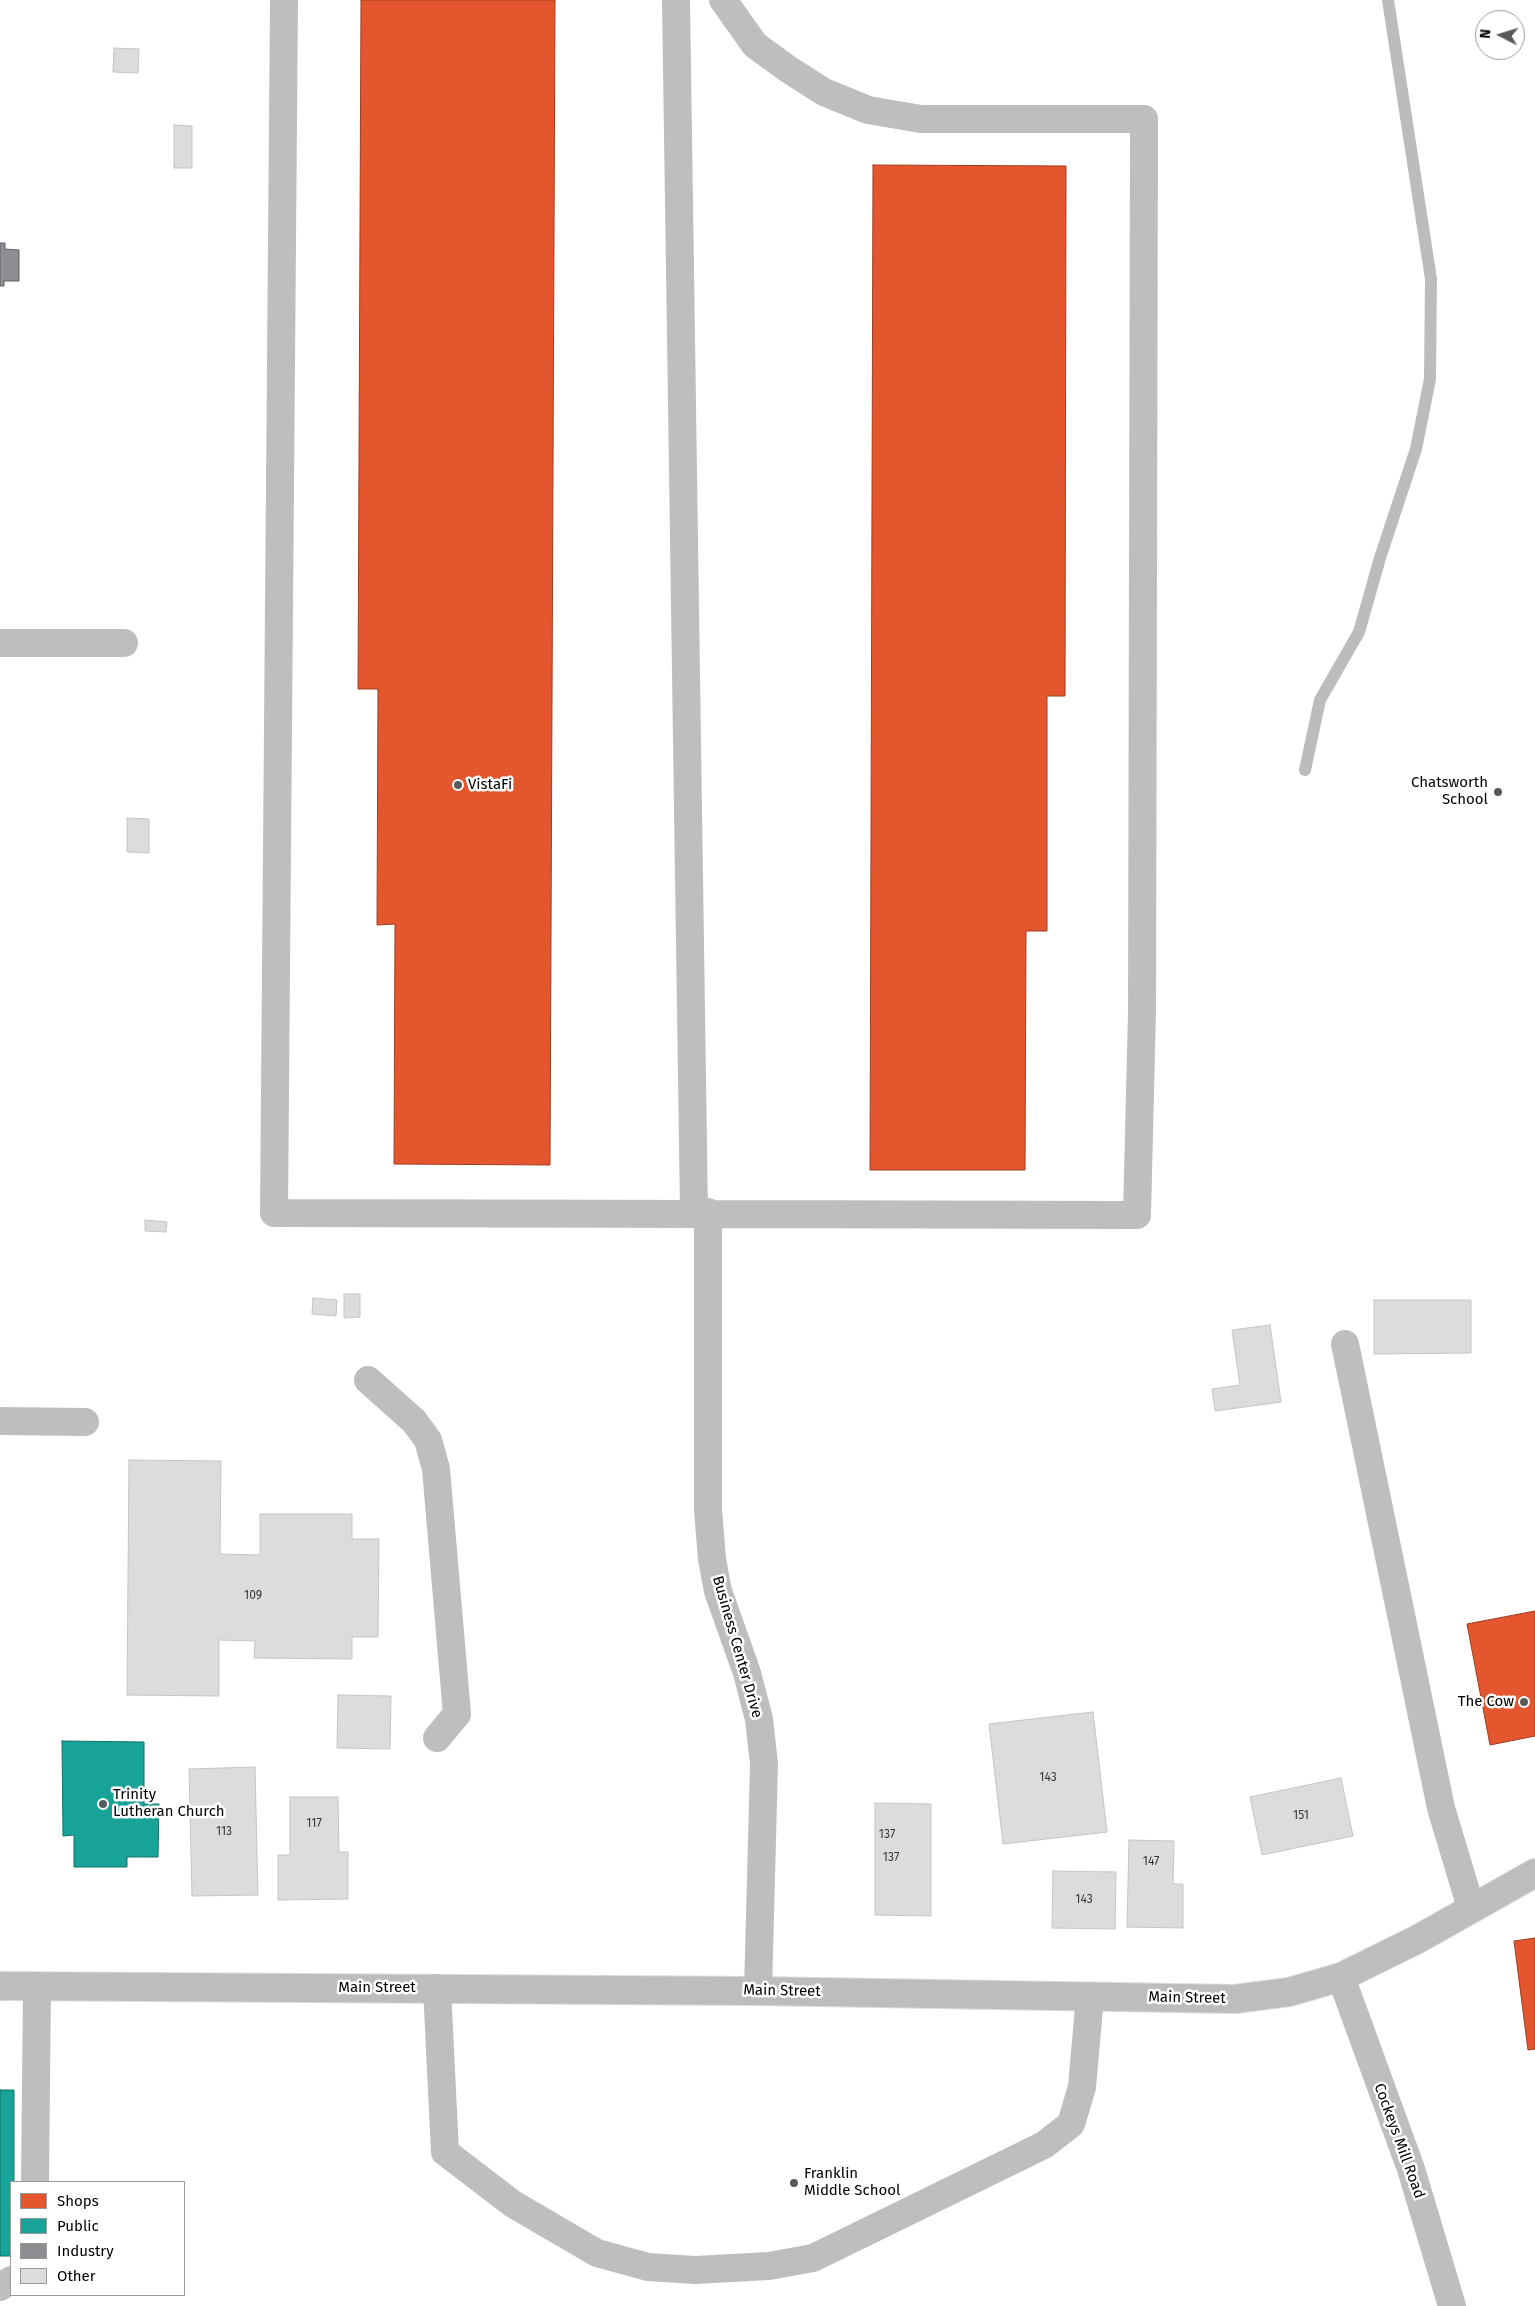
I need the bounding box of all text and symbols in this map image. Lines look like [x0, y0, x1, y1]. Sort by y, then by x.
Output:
north arrow [1475, 10, 1525, 60]
text: N [1477, 28, 1494, 39]
place label: Chatsworth School [1411, 774, 1488, 809]
place label: VistaFi [468, 776, 512, 794]
marker: VistaFi [452, 779, 464, 791]
marker: Chatsworth School [1492, 786, 1504, 798]
street label: Business Center Drive [708, 1574, 766, 1720]
house number: 109 [244, 1589, 262, 1603]
place label: The Cow [1458, 1693, 1514, 1711]
marker: The Cow [1518, 1696, 1530, 1708]
house number: 143 [1039, 1771, 1057, 1785]
place label: Trinity Lutheran Church [113, 1786, 225, 1821]
marker: Trinity Lutheran Church [97, 1798, 109, 1810]
house number: 151 [1293, 1809, 1309, 1823]
house number: 117 [306, 1817, 322, 1831]
house number: 113 [216, 1825, 232, 1839]
house number: 137 [879, 1828, 895, 1842]
house number: 137 [883, 1851, 899, 1865]
house number: 147 [1143, 1855, 1159, 1869]
house number: 143 [1075, 1893, 1093, 1907]
street label: Main Street [338, 1979, 416, 1997]
street label: Main Street [743, 1981, 821, 2001]
street label: Main Street [1148, 1988, 1226, 2008]
street label: Cockeys Mill Road [1370, 2081, 1428, 2201]
place label: Franklin Middle School [804, 2165, 900, 2200]
marker: Franklin Middle School [788, 2177, 800, 2189]
legend [10, 2181, 185, 2296]
text: Shops [57, 2192, 99, 2210]
text: Public [57, 2217, 99, 2235]
text: Industry [57, 2242, 114, 2260]
text: Other [57, 2267, 96, 2285]

